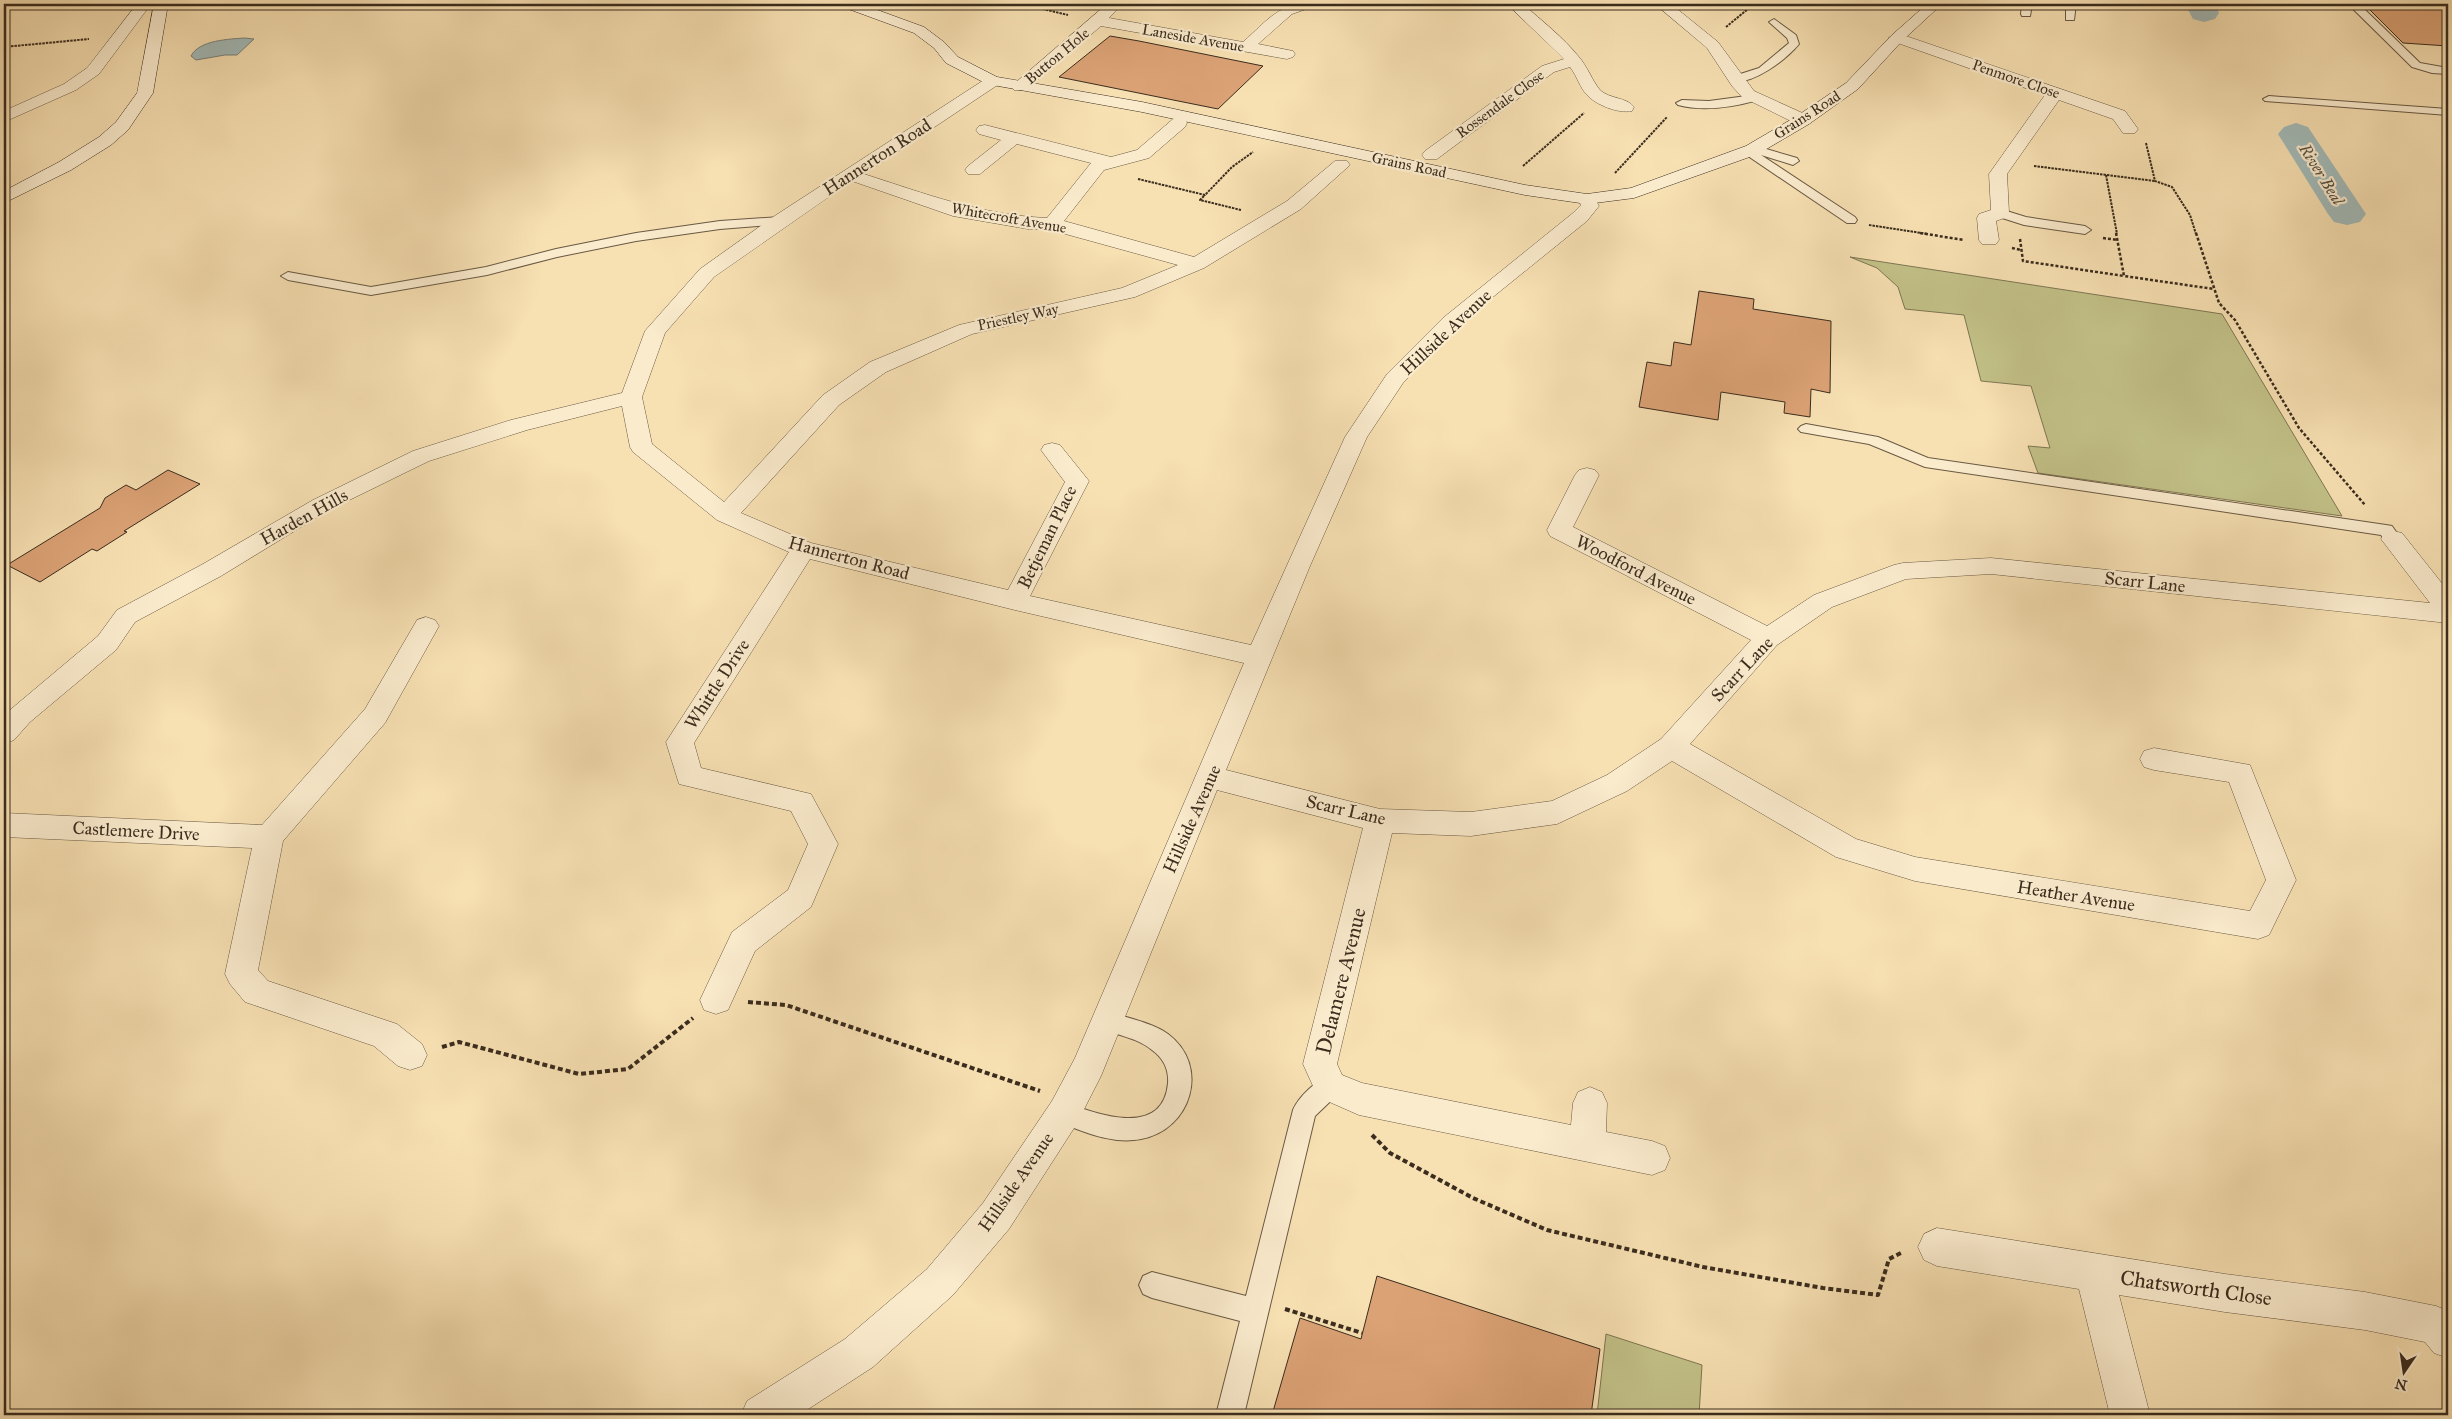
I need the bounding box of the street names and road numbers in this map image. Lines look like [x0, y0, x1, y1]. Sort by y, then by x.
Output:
street label: Laneside Avenue [1141, 20, 1245, 56]
street label: Button Hole [1021, 24, 1093, 88]
street label: Penmore Close [1970, 56, 2062, 102]
street label: Rossendale Close [1452, 66, 1548, 142]
street label: Grains Road [1770, 87, 1844, 143]
street label: Hannerton Road [819, 114, 935, 200]
street label: Grains Road [1370, 148, 1448, 182]
street label: Whitecroft Avenue [950, 199, 1068, 237]
street label: Hillside Avenue [1396, 284, 1496, 380]
street label: Priestley Way [976, 299, 1061, 334]
street label: Betjeman Place [1013, 482, 1081, 592]
street label: Harden Hills [256, 484, 352, 550]
street label: Woodford Avenue [1572, 530, 1700, 610]
street label: Hannerton Road [786, 531, 912, 585]
street label: Scarr Lane [2104, 567, 2186, 597]
street label: Scarr Lane [1706, 632, 1778, 706]
street label: Whittle Drive [680, 635, 754, 733]
street label: Hillside Avenue [1158, 761, 1226, 877]
street label: Scarr Lane [1304, 790, 1388, 830]
street label: Castlemere Drive [72, 817, 200, 845]
street label: Heather Avenue [2016, 876, 2136, 916]
street label: Delamere Avenue [1310, 905, 1372, 1057]
street label: Hillside Avenue [974, 1128, 1058, 1236]
street label: Chatsworth Close [2119, 1264, 2274, 1312]

